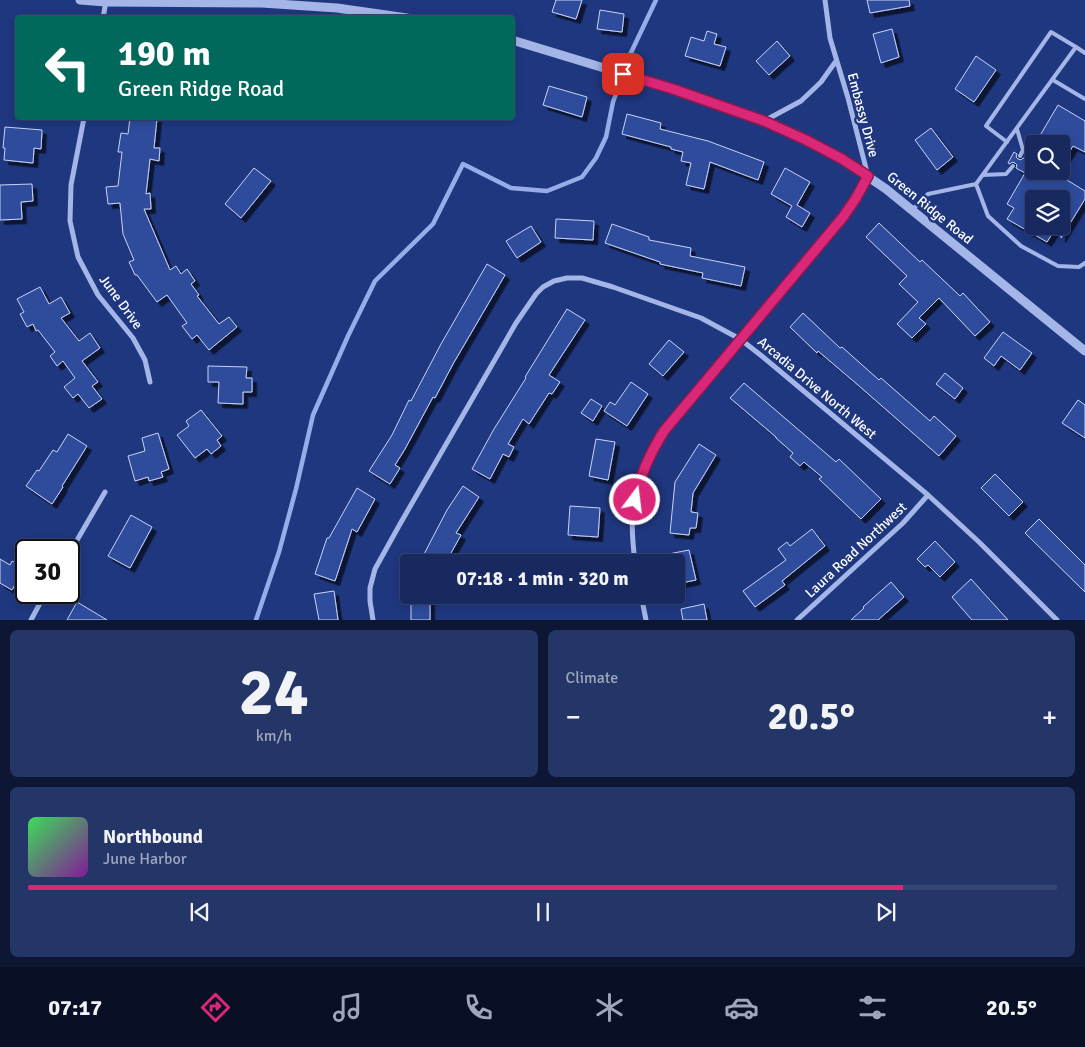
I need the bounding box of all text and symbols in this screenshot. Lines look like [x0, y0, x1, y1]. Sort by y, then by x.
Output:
text: 190 m [118, 32, 211, 75]
icon: left [35, 35, 100, 100]
pin [602, 53, 644, 95]
icon: arrive [609, 60, 637, 88]
street label: Embassy Drive [844, 71, 882, 159]
text: Green Ridge Road [118, 75, 284, 102]
map controls [1025, 135, 1070, 235]
button: search [1025, 135, 1070, 180]
street label: Green Ridge Road [884, 168, 976, 248]
button: layers [1025, 190, 1070, 235]
street label: June Drive [96, 272, 146, 332]
street label: Arcadia Drive North West [754, 333, 880, 443]
position arrow [608, 473, 660, 525]
street label: Laura Road Northwest [802, 498, 910, 601]
speed limit sign: 30 [15, 539, 80, 604]
text: 07:18 · 1 min · 320 m [456, 567, 629, 591]
text: 24 [239, 653, 309, 733]
text: Climate [566, 668, 618, 688]
text: 20.5° [767, 693, 855, 740]
text: − [566, 700, 581, 734]
text: + [1042, 700, 1057, 734]
text: km/h [256, 726, 292, 746]
text: Northbound [103, 825, 203, 849]
text: June Harbor [103, 849, 187, 869]
icon: previous [186, 898, 214, 926]
icon: pause [529, 898, 557, 926]
icon: next [872, 898, 900, 926]
icon: directions [198, 990, 233, 1025]
icon: music [330, 990, 365, 1025]
icon: phone [461, 990, 496, 1025]
icon: climate [592, 990, 627, 1025]
icon: car [724, 990, 759, 1025]
icon: filters [855, 990, 890, 1025]
text: 07:17 [48, 994, 102, 1021]
text: 20.5° [986, 994, 1037, 1021]

